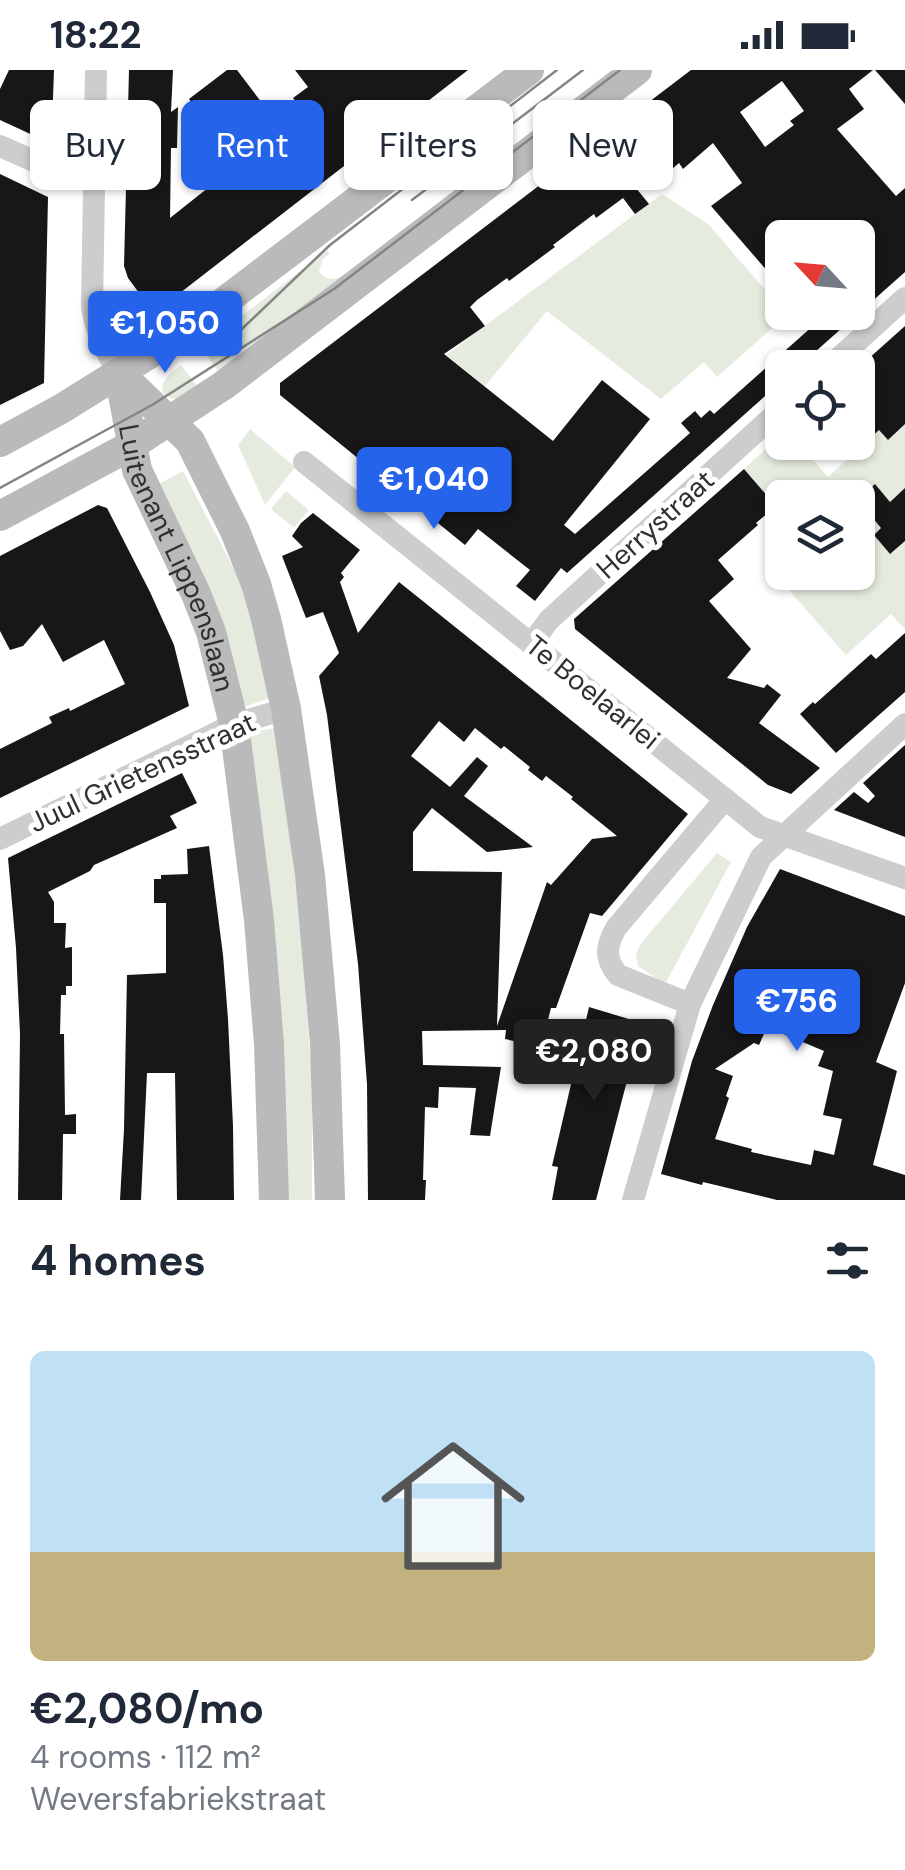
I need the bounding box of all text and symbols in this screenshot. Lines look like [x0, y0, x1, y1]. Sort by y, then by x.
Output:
text: 18:22 [50, 10, 141, 60]
chip: Buy [30, 100, 161, 190]
chip: Rent [181, 100, 324, 190]
chip: Filters [344, 100, 513, 190]
chip: New [533, 100, 673, 190]
north arrow [765, 220, 875, 330]
map controls [765, 220, 875, 590]
pin: €1,050 [84, 291, 246, 376]
text: €1,050 [110, 302, 220, 344]
button: locate [765, 350, 875, 460]
street label: Luitenant Lippenslaan [110, 421, 243, 696]
pin: €1,040 [353, 447, 515, 532]
text: €1,040 [379, 458, 489, 500]
street label: Herrystraat [589, 462, 722, 587]
button: layers [765, 480, 875, 590]
street label: Te Boelaarlei [518, 627, 667, 758]
street label: Juul Grietensstraat [23, 704, 261, 841]
pin: €756 [738, 969, 856, 1054]
text: €756 [756, 980, 838, 1022]
pin: €2,080 [513, 1019, 675, 1104]
text: €2,080 [536, 1030, 652, 1072]
text: 4 homes [30, 1233, 206, 1288]
icon: filters [820, 1233, 875, 1288]
icon: home [363, 1416, 543, 1596]
text: €2,080/mo [30, 1681, 264, 1736]
text: 4 rooms · 112 m² [30, 1736, 261, 1778]
text: Weversfabriekstraat [30, 1778, 326, 1820]

